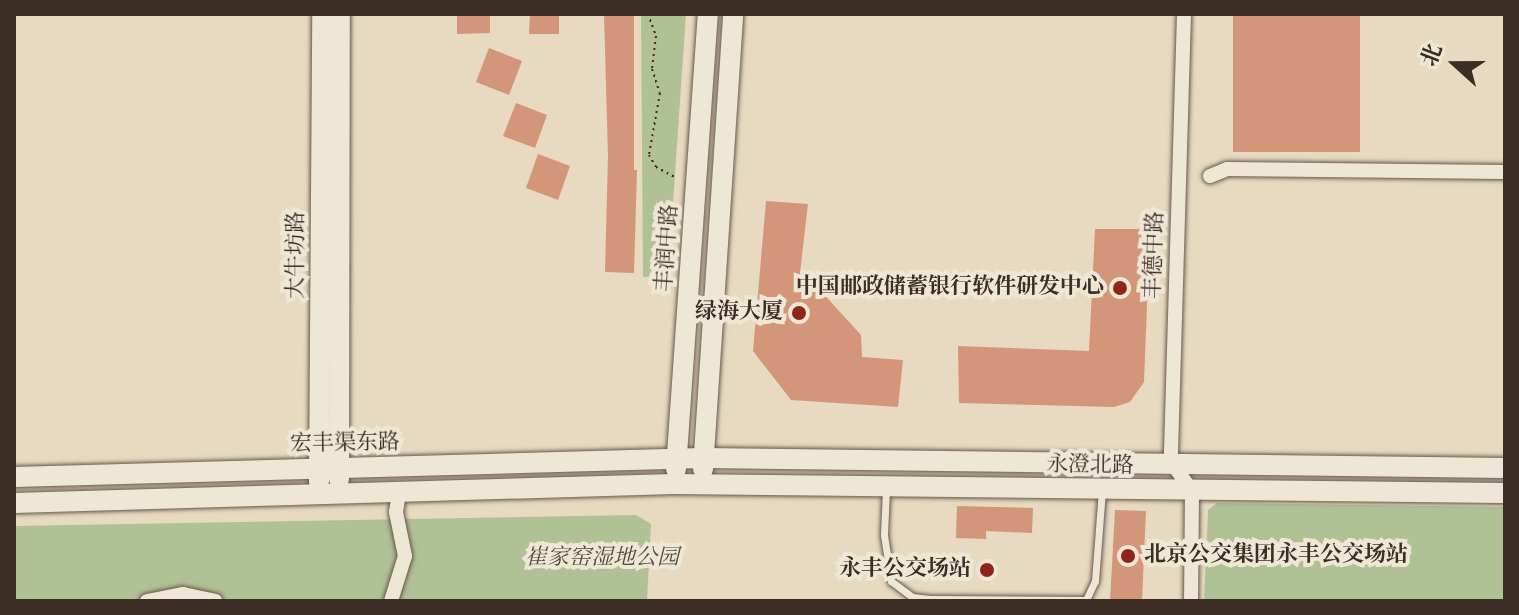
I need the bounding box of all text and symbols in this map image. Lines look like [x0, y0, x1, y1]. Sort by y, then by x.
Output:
north arrow [1415, 24, 1495, 104]
text: 北 [1416, 40, 1450, 71]
street label: 丰润中路 [652, 203, 684, 293]
street label: 大牛坊路 [284, 211, 310, 299]
street label: 丰德中路 [1140, 211, 1170, 299]
place label: 中国邮政储蓄银行软件研发中心 [796, 275, 1104, 301]
marker: 中国邮政储蓄银行软件研发中心 [1111, 279, 1129, 297]
place label: 绿海大厦 [695, 300, 783, 326]
marker: 绿海大厦 [790, 304, 808, 322]
street label: 宏丰渠东路 [290, 430, 400, 458]
street label: 永澄北路 [1046, 452, 1134, 480]
place label: 北京公交集团永丰公交场站 [1144, 543, 1408, 569]
park label: 崔家窑湿地公园 [525, 546, 679, 572]
marker: 北京公交集团永丰公交场站 [1119, 547, 1137, 565]
place label: 永丰公交场站 [839, 557, 971, 583]
marker: 永丰公交场站 [978, 561, 996, 579]

